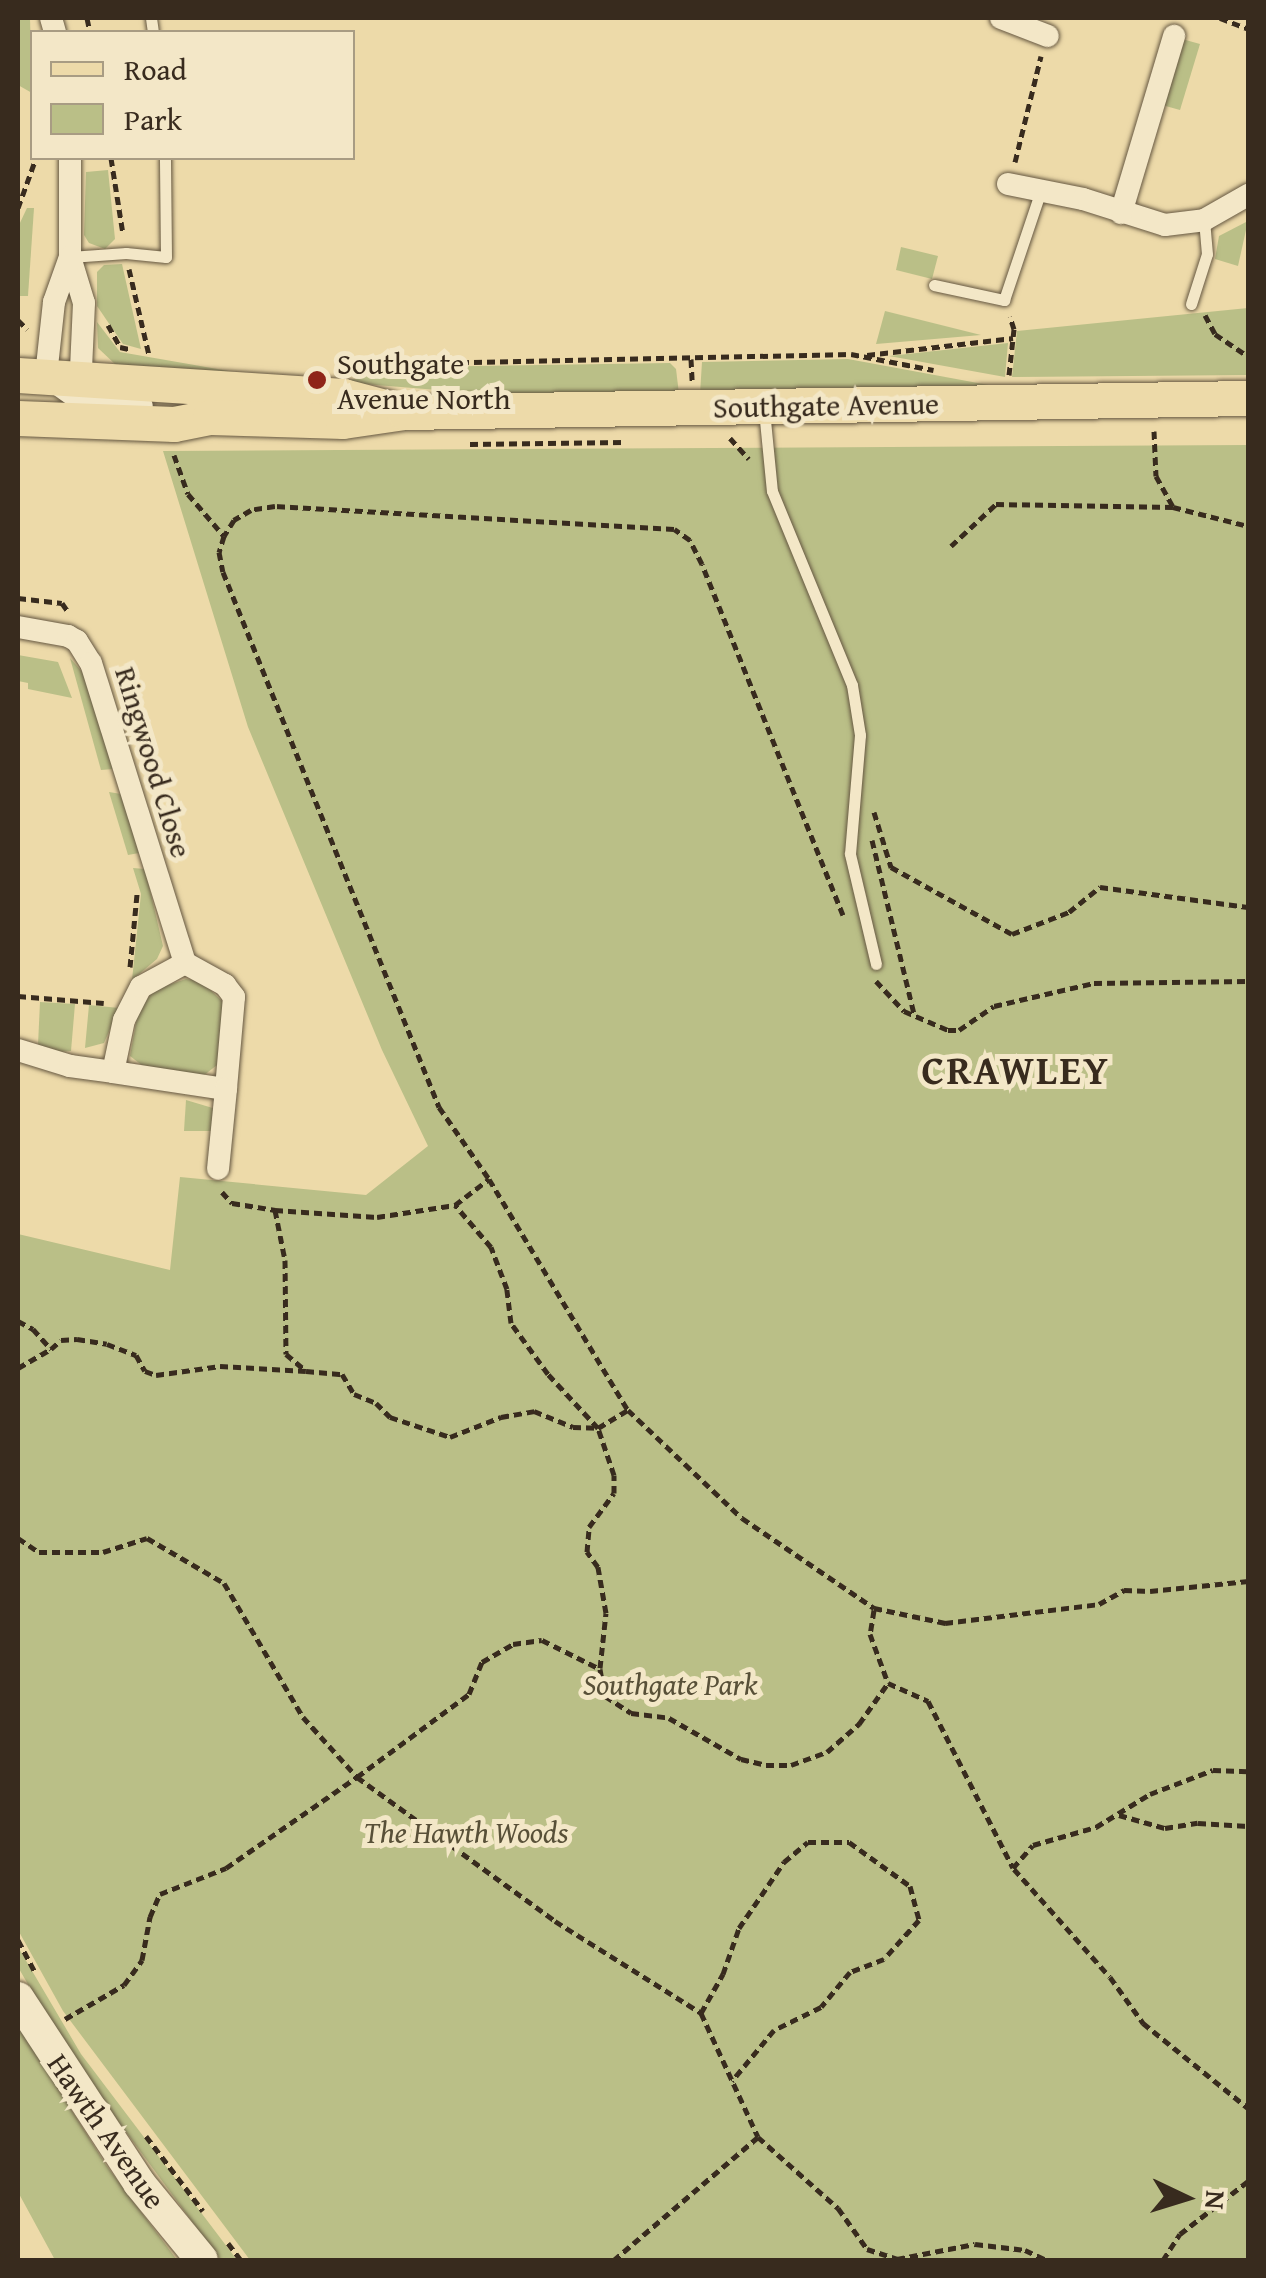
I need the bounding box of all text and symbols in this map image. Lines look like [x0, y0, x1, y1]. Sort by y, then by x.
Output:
legend [30, 30, 355, 160]
text: Road [124, 47, 187, 91]
text: Park [124, 97, 182, 141]
place label: Southgate Avenue North [337, 345, 511, 416]
marker: Southgate Avenue North [306, 369, 328, 391]
street label: Southgate Avenue [713, 385, 939, 425]
street label: Ringwood Close [108, 662, 200, 862]
district label: CRAWLEY [921, 1046, 1111, 1094]
park label: Southgate Park [583, 1666, 757, 1702]
park label: The Hawth Woods [364, 1814, 568, 1850]
street label: Hawth Avenue [40, 2046, 174, 2216]
north arrow [1136, 2148, 1236, 2248]
text: N [1195, 2189, 1238, 2211]

